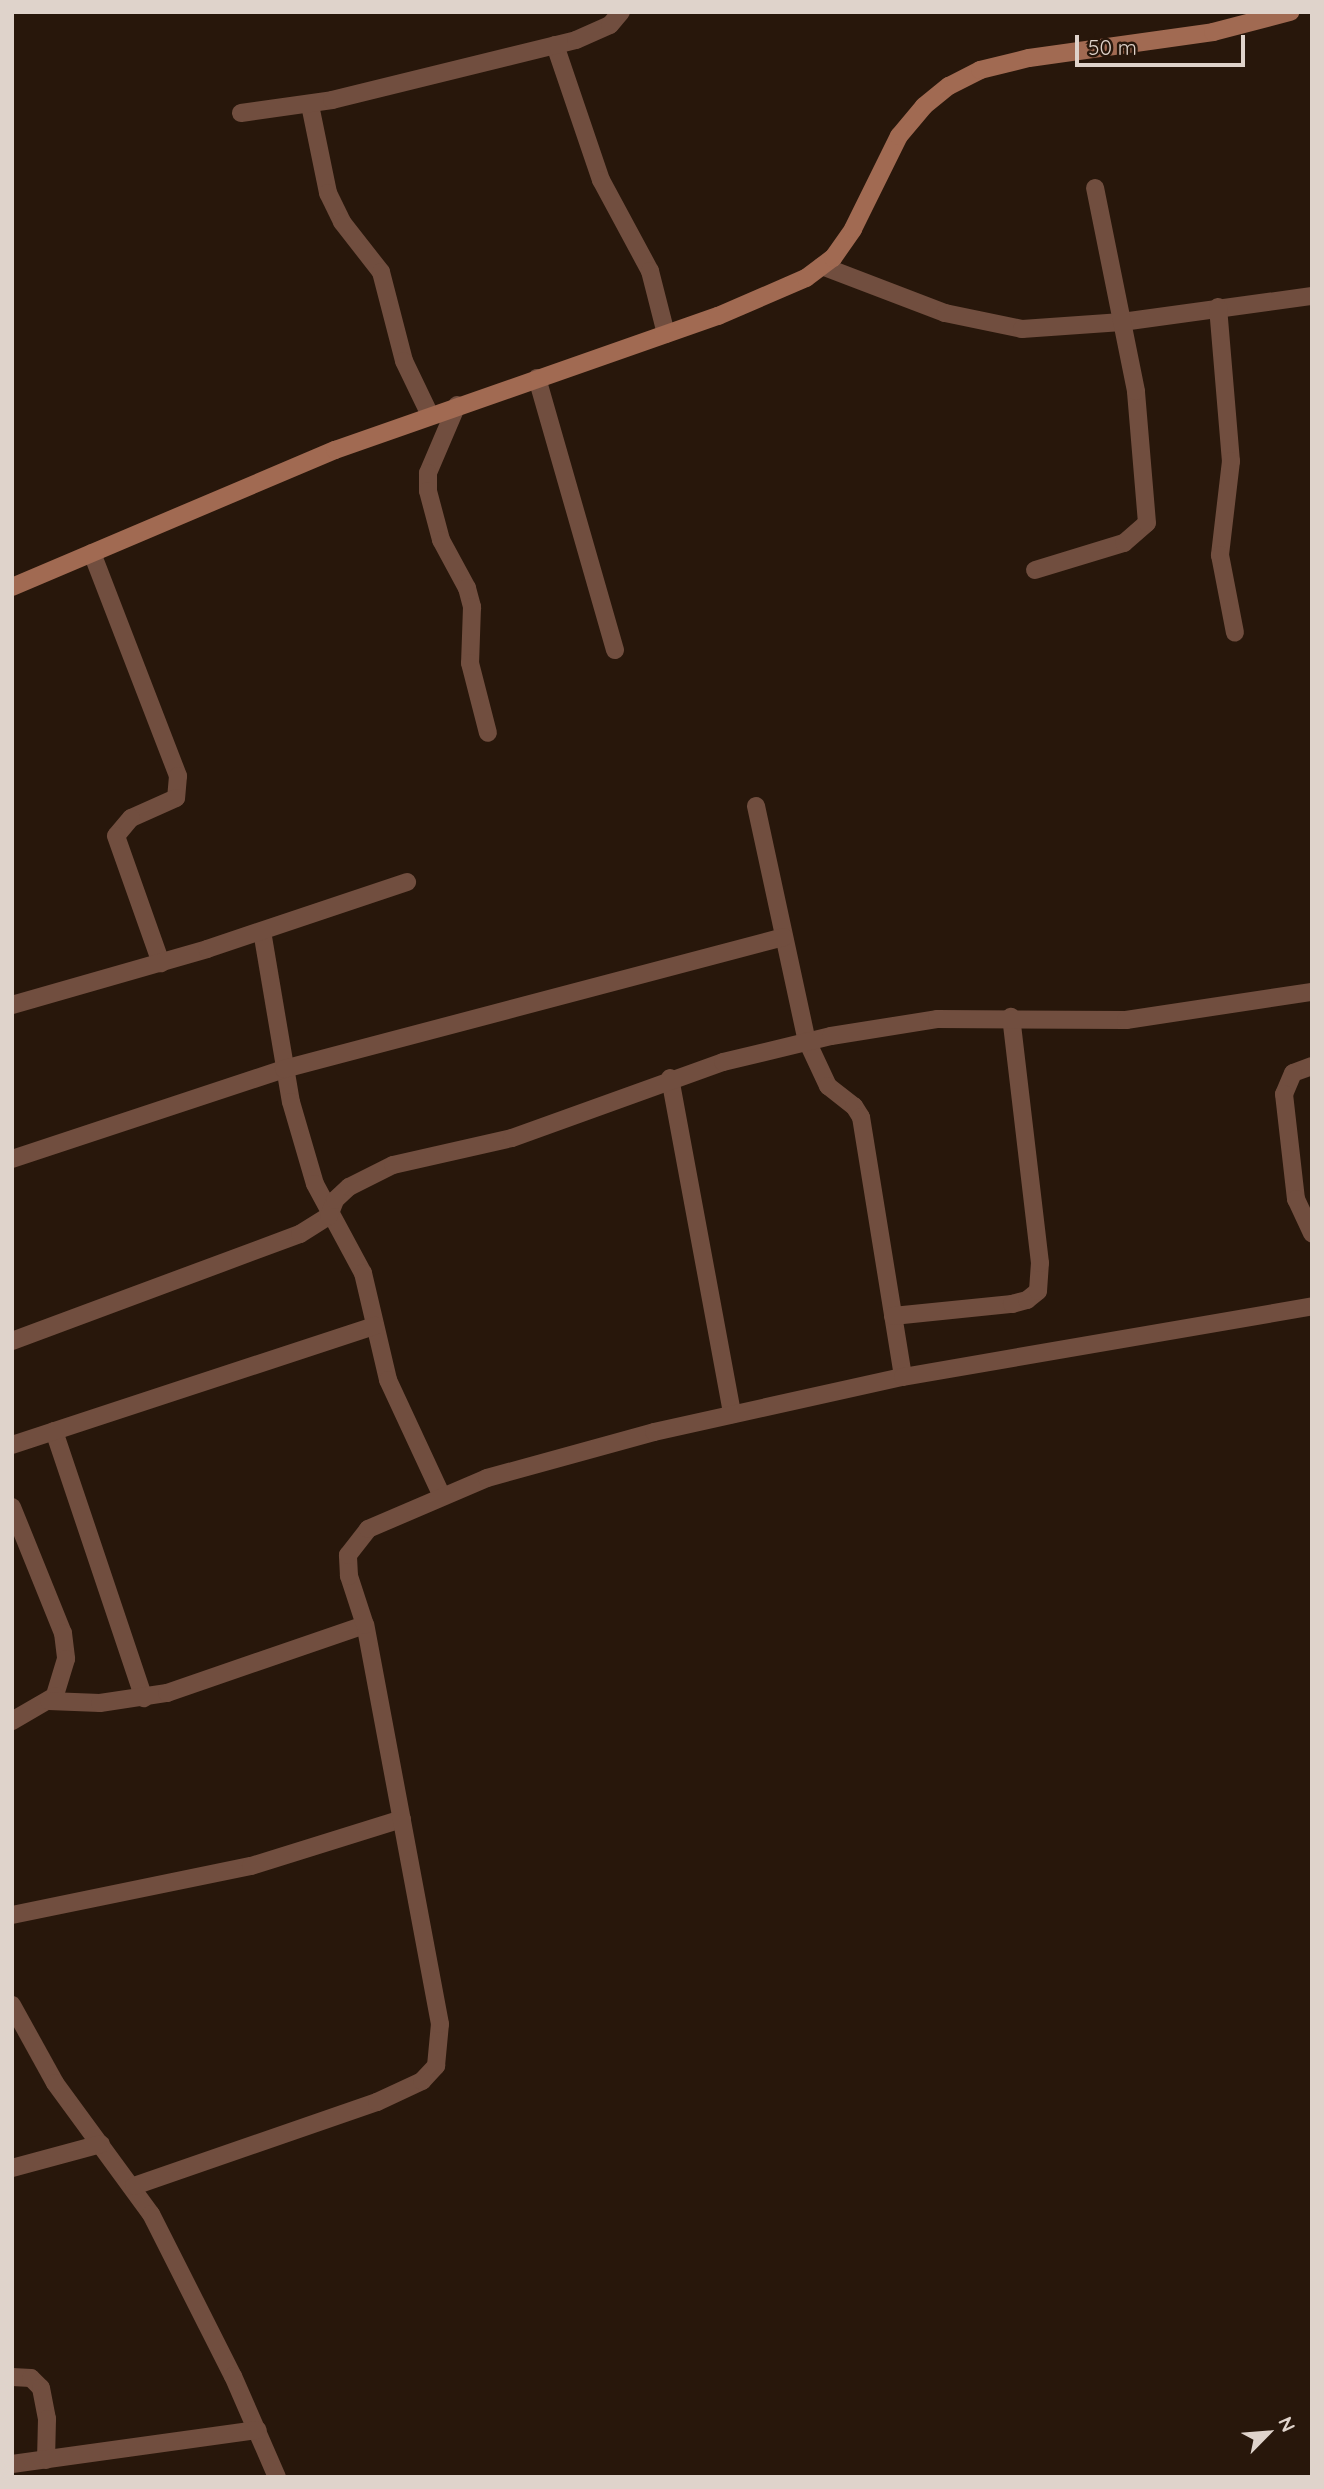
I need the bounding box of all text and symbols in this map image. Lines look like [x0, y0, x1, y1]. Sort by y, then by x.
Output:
scale bar [1079, 21, 1249, 65]
text: 50 m [1088, 34, 1137, 60]
north arrow [1233, 2398, 1303, 2468]
text: N [1273, 2413, 1301, 2436]

